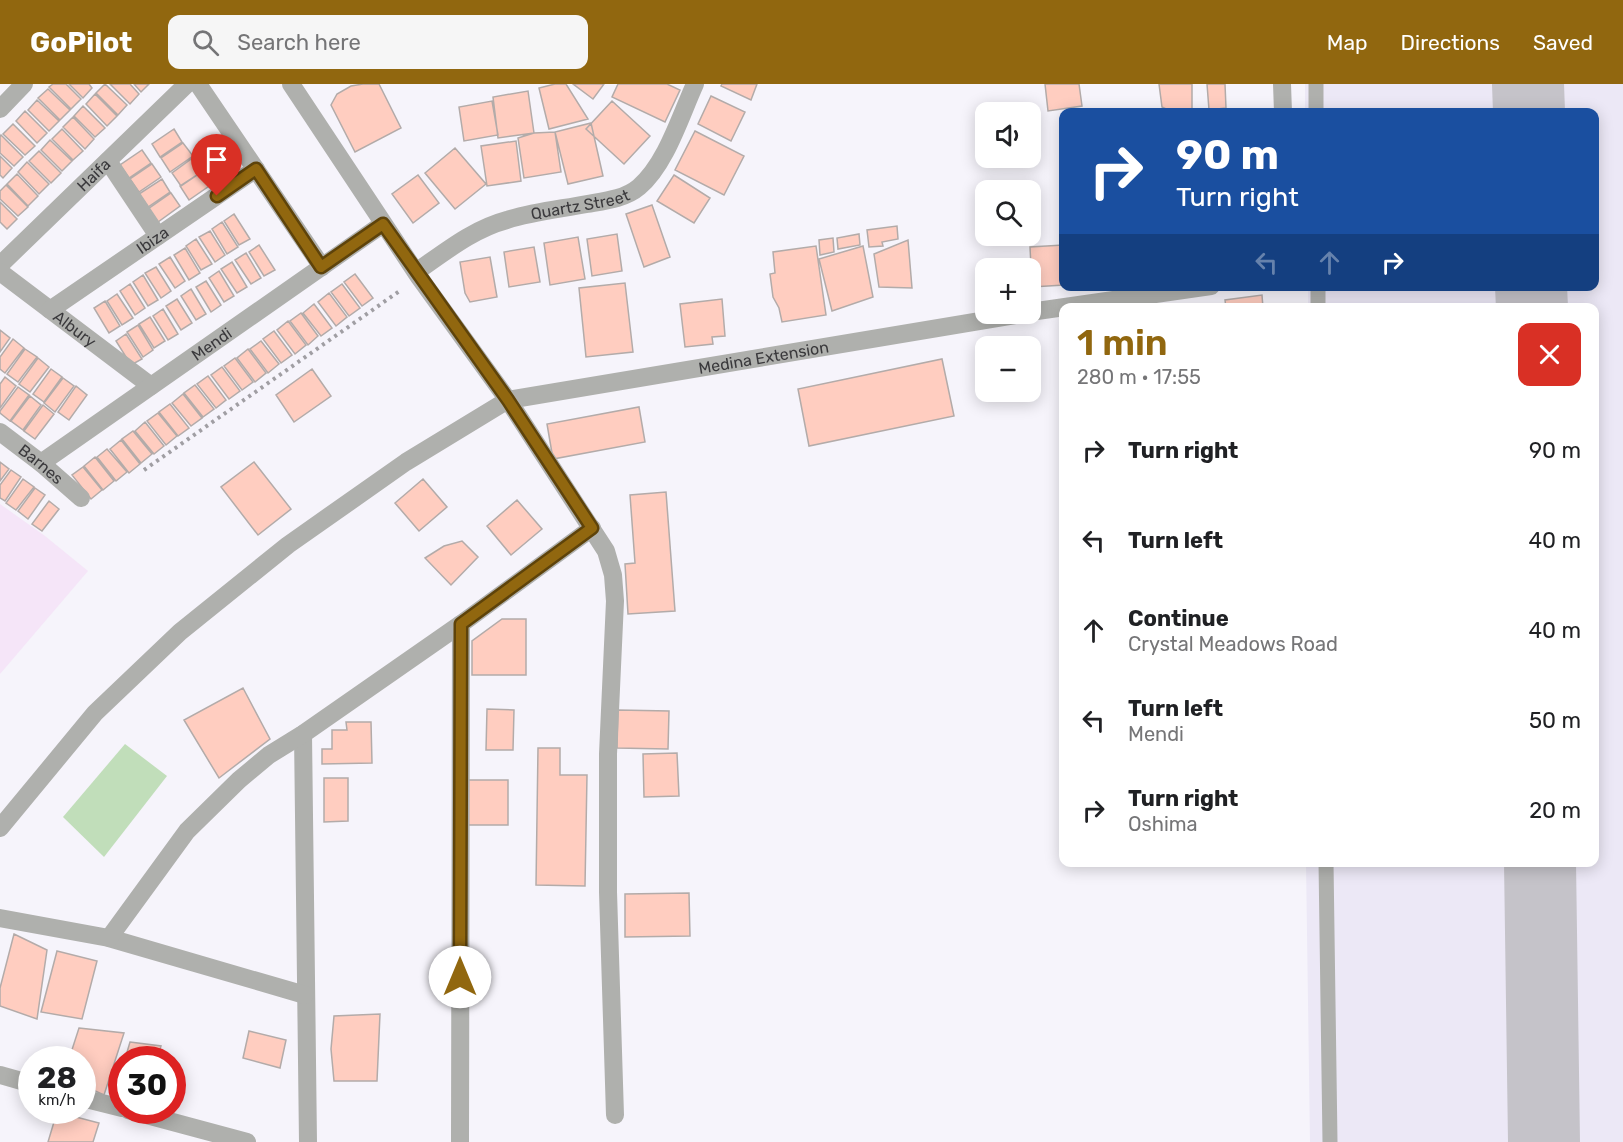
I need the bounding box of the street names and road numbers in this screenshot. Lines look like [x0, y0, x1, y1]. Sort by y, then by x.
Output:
street label: Haifa [73, 155, 114, 195]
street label: Quartz Street [529, 185, 633, 224]
street label: Ibiza [133, 223, 172, 258]
street label: Albury [50, 307, 100, 351]
street label: Mendi [188, 324, 236, 365]
street label: Medina Extension [697, 337, 830, 378]
street label: Barnes [15, 440, 67, 488]

